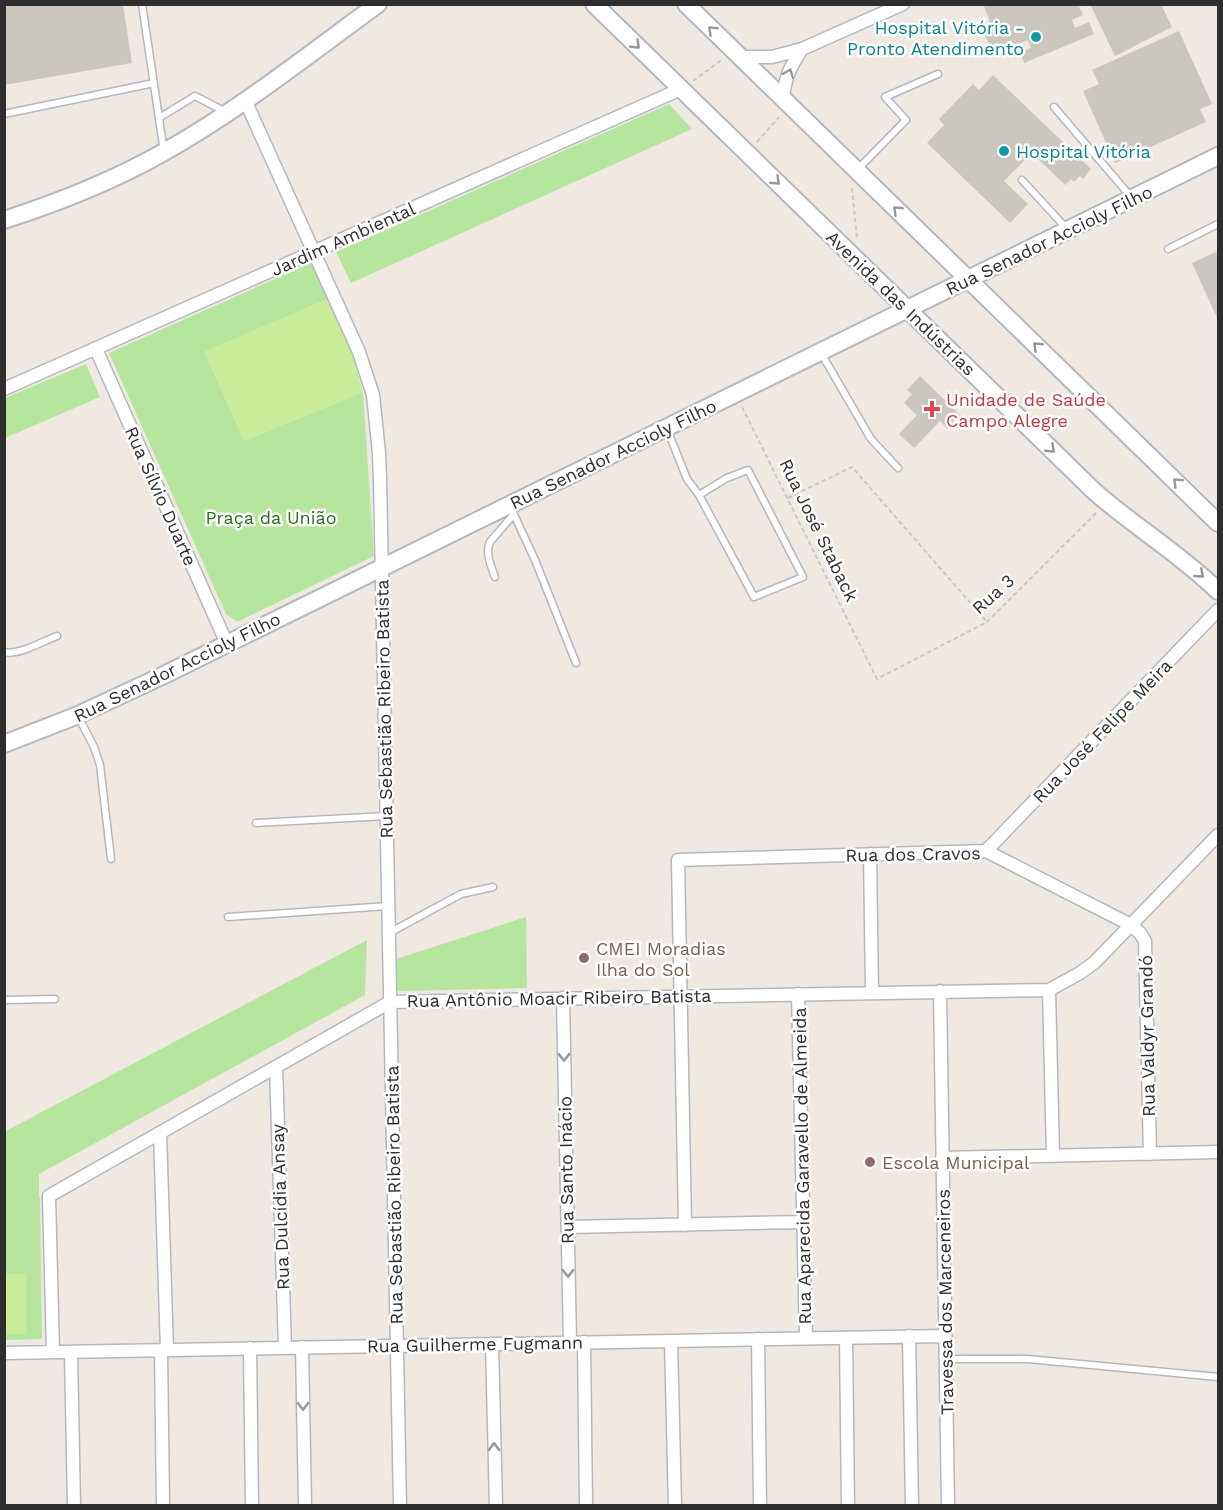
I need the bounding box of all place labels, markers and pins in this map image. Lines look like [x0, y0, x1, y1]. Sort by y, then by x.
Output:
place label: Hospital Vitória - Pronto Atendimento [847, 17, 1024, 59]
marker: Hospital Vitória - Pronto Atendimento [1029, 30, 1043, 44]
place label: Hospital Vitória [1016, 141, 1151, 162]
marker: Hospital Vitória [997, 144, 1011, 158]
place label: Unidade de Saúde Campo Alegre [946, 389, 1106, 431]
marker: Unidade de Saúde Campo Alegre [923, 400, 941, 418]
place label: CMEI Moradias Ilha do Sol [596, 938, 726, 980]
marker: CMEI Moradias Ilha do Sol [577, 951, 591, 965]
place label: Escola Municipal [882, 1152, 1030, 1173]
marker: Escola Municipal [863, 1155, 877, 1169]

